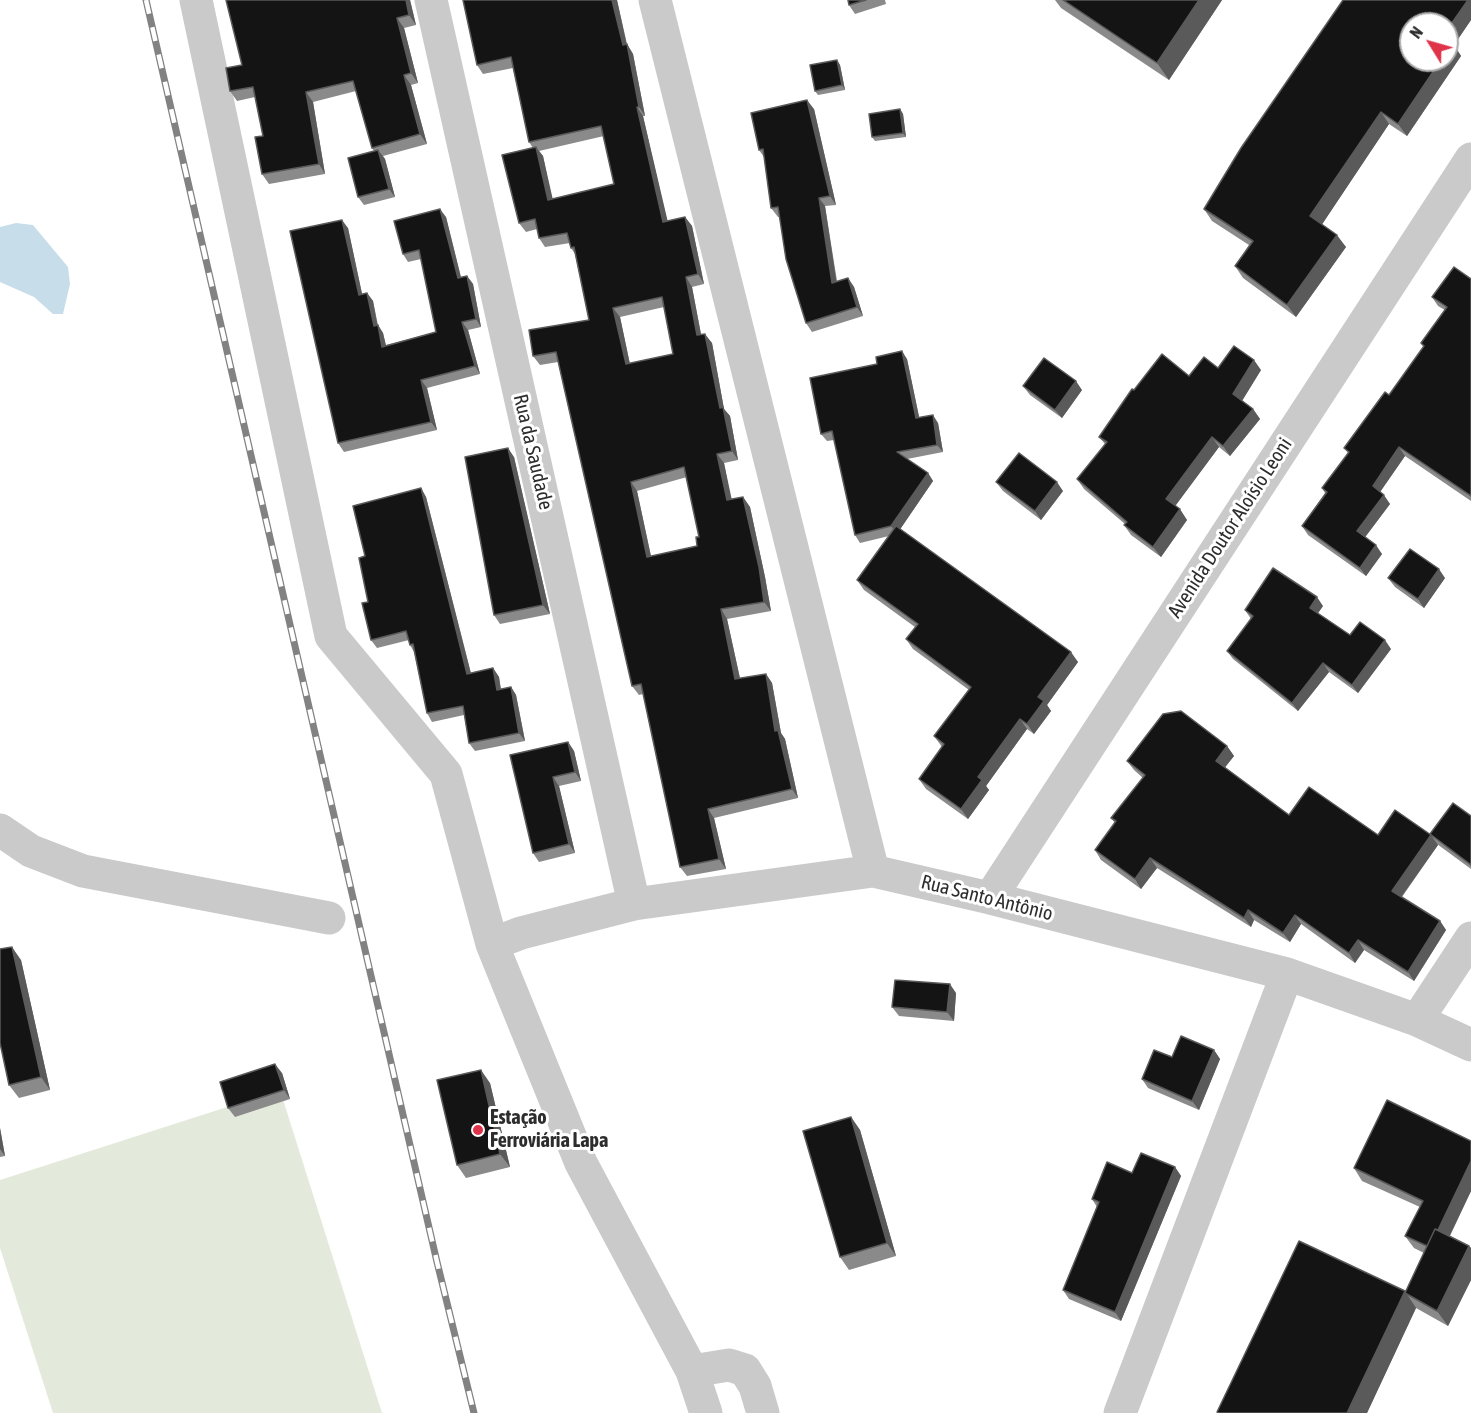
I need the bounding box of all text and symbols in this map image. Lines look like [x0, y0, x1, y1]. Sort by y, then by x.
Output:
north arrow [1399, 12, 1459, 72]
text: N [1406, 23, 1426, 42]
street label: Rua da Saudade [508, 392, 558, 512]
street label: Avenida Doutor Aloísio Leoni [1163, 434, 1297, 622]
street label: Rua Santo Antônio [919, 870, 1055, 926]
place label: Estação Ferroviária Lapa [490, 1106, 608, 1153]
marker: Estação Ferroviária Lapa [471, 1123, 485, 1137]

